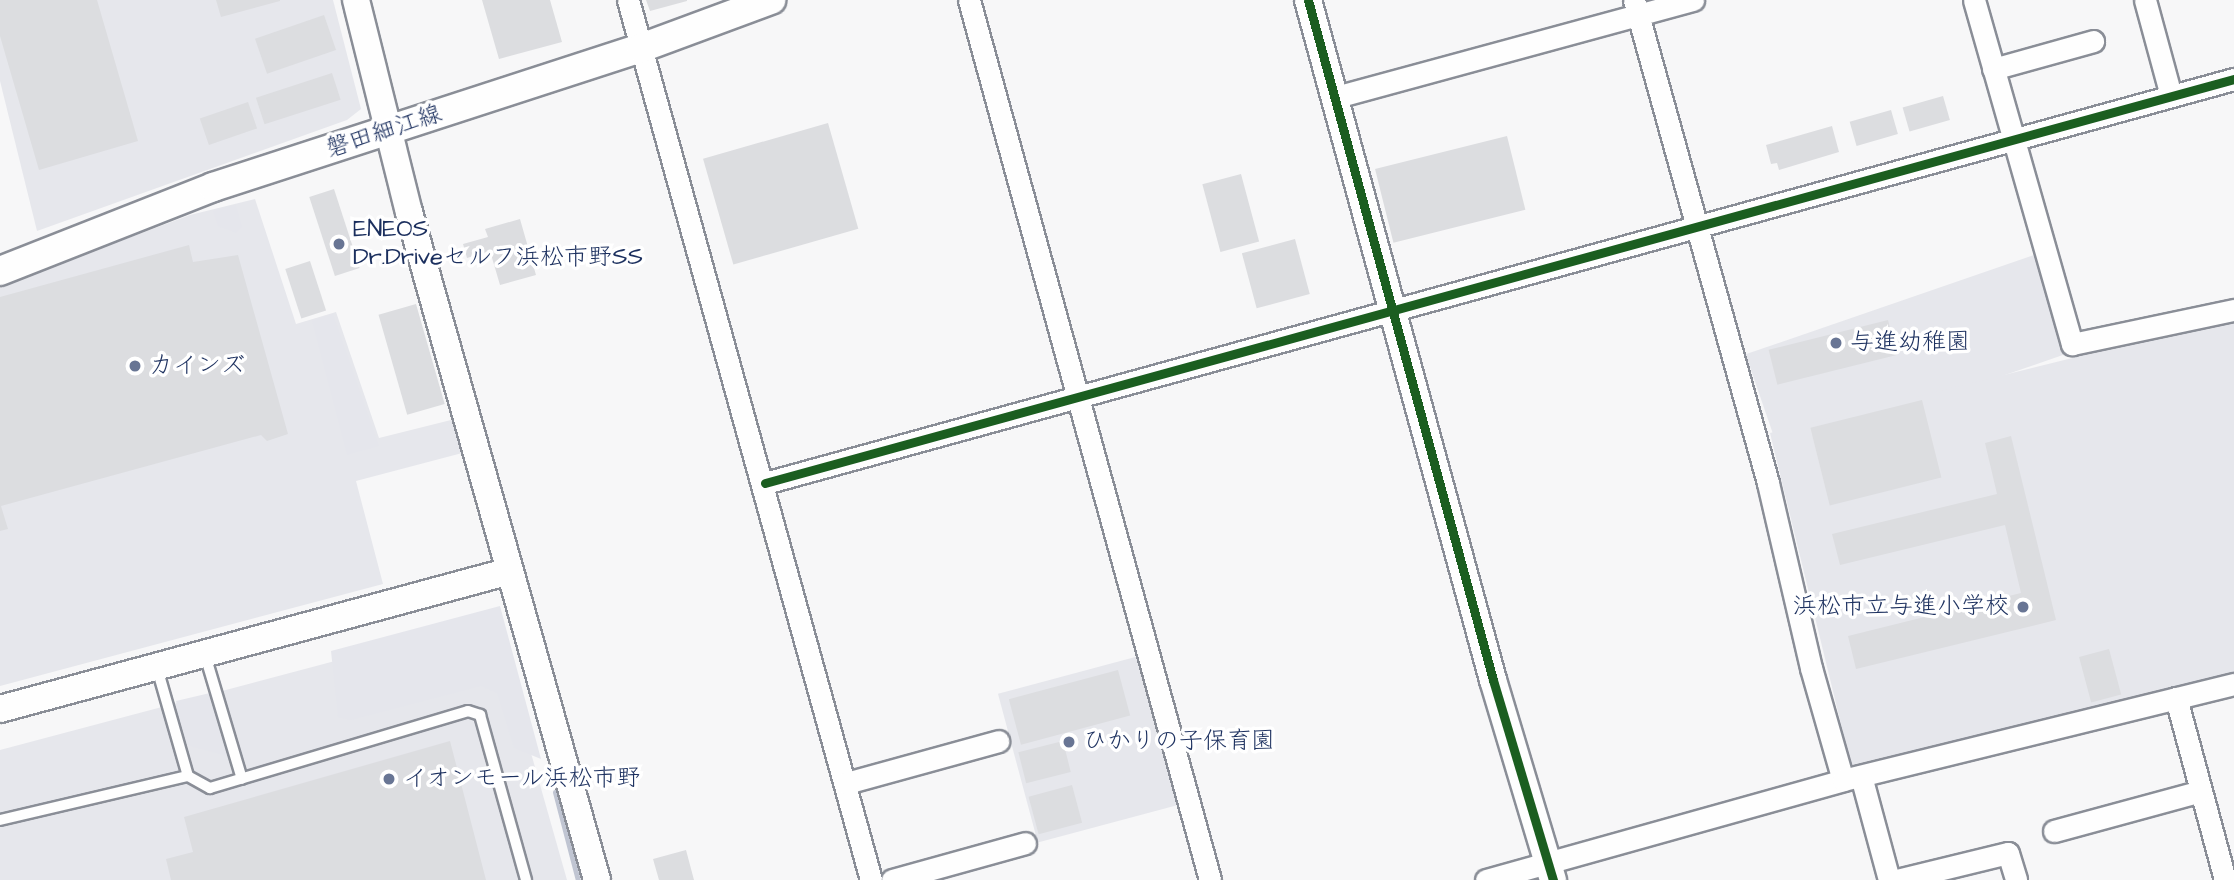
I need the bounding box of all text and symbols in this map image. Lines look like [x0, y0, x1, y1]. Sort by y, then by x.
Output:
street label: 磐田細江線 [322, 100, 446, 164]
place label: ENEOS Dr.Driveセルフ浜松市野SS [353, 216, 642, 272]
marker: ENEOS Dr.Driveセルフ浜松市野SS [331, 236, 347, 252]
place label: 与進幼稚園 [1850, 329, 1970, 357]
marker: 与進幼稚園 [1828, 335, 1844, 351]
place label: カインズ [149, 352, 245, 380]
marker: カインズ [127, 358, 143, 374]
place label: 浜松市立与進小学校 [1793, 593, 2009, 621]
marker: 浜松市立与進小学校 [2015, 599, 2031, 615]
place label: ひかりの子保育園 [1083, 728, 1275, 756]
marker: ひかりの子保育園 [1061, 734, 1077, 750]
place label: イオンモール浜松市野 [403, 765, 643, 793]
marker: イオンモール浜松市野 [381, 771, 397, 787]

